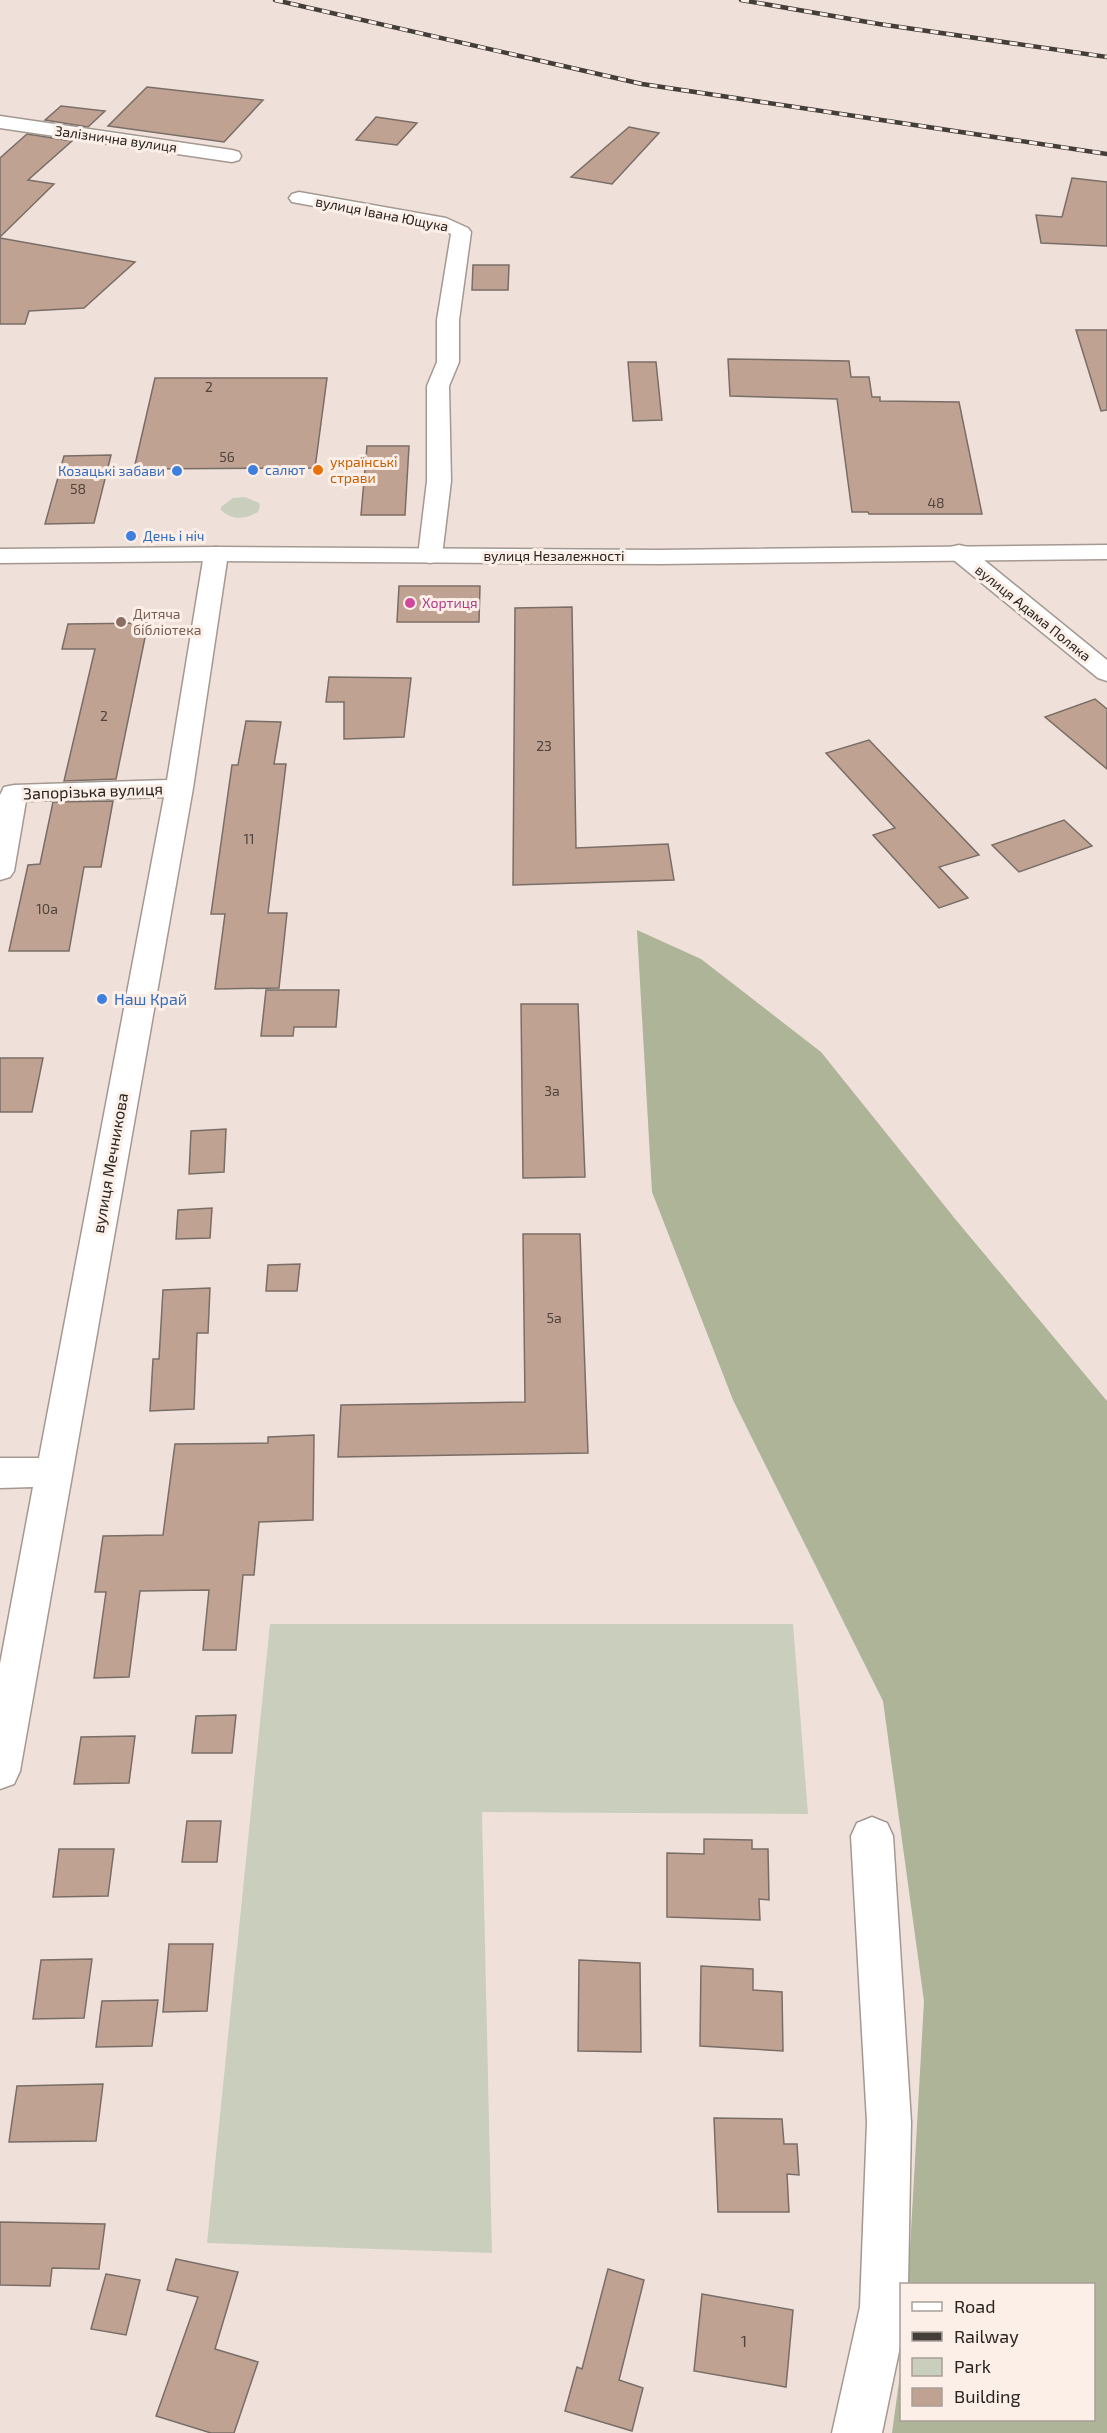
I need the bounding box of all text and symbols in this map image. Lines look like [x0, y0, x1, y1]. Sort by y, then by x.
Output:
street label: Залізнична вулиця [54, 122, 178, 155]
street label: вулиця Івана Ющука [314, 192, 450, 235]
house number: 2 [205, 378, 213, 395]
house number: 56 [219, 448, 235, 465]
place label: українські страви [330, 453, 398, 486]
place label: салют [265, 461, 306, 478]
place label: Козацькі забави [58, 462, 165, 479]
marker: салют [246, 463, 260, 477]
marker: українські страви [311, 463, 325, 477]
marker: Козацькі забави [170, 464, 184, 478]
house number: 58 [70, 480, 86, 497]
house number: 48 [927, 494, 945, 511]
place label: День і ніч [143, 527, 205, 544]
marker: День і ніч [124, 529, 138, 543]
street label: вулиця Незалежності [483, 547, 625, 564]
street label: вулиця Адама Поляка [972, 561, 1095, 664]
place label: Хортиця [422, 594, 478, 611]
marker: Хортиця [403, 596, 417, 610]
place label: Дитяча бібліотека [133, 605, 201, 638]
marker: Дитяча бібліотека [114, 615, 128, 629]
house number: 2 [100, 707, 108, 724]
house number: 23 [536, 737, 552, 754]
street label: Запорізька вулиця [23, 779, 163, 803]
house number: 11 [243, 830, 255, 847]
house number: 10а [36, 900, 58, 917]
place label: Наш Край [114, 989, 187, 1008]
marker: Наш Край [95, 992, 109, 1006]
house number: 3а [544, 1082, 560, 1099]
street label: вулиця Мечникова [88, 1091, 132, 1235]
house number: 5а [546, 1309, 562, 1326]
legend [900, 2283, 1095, 2421]
text: Road [954, 2295, 995, 2317]
text: Railway [954, 2325, 1019, 2347]
house number: 1 [741, 2331, 747, 2350]
text: Park [954, 2355, 991, 2377]
text: Building [954, 2385, 1021, 2407]

